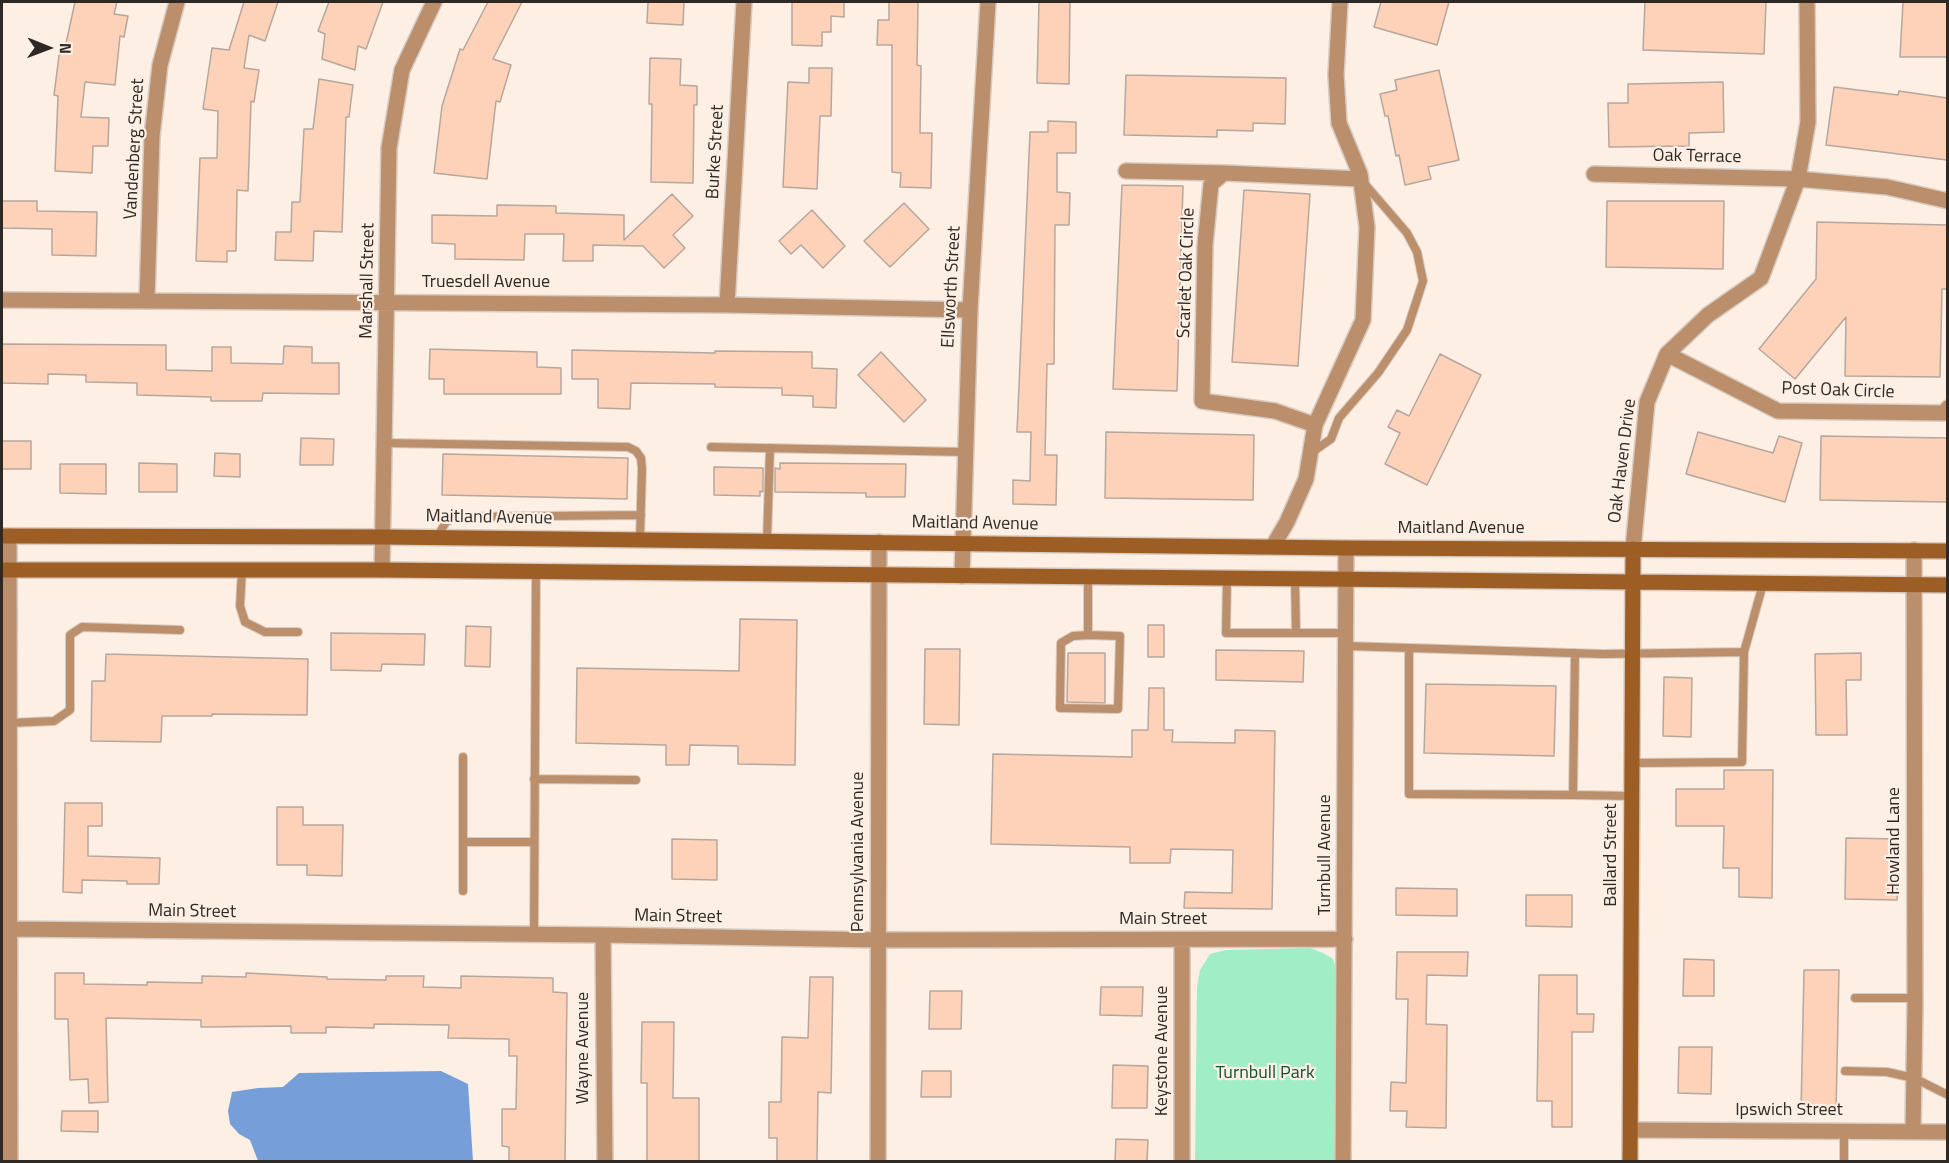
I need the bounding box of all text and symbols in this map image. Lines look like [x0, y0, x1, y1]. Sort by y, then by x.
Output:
north arrow [18, 18, 78, 78]
text: N [54, 43, 78, 54]
street label: Vandenberg Street [121, 78, 149, 220]
street label: Burke Street [703, 104, 729, 200]
street label: Oak Terrace [1652, 145, 1742, 169]
street label: Scarlet Oak Circle [1174, 207, 1200, 339]
street label: Marshall Street [356, 223, 380, 339]
street label: Ellsworth Street [938, 225, 966, 349]
street label: Truesdell Avenue [422, 272, 550, 294]
street label: Post Oak Circle [1781, 378, 1895, 404]
street label: Oak Haven Drive [1605, 398, 1641, 524]
street label: Maitland Avenue [425, 506, 553, 530]
street label: Maitland Avenue [911, 512, 1039, 536]
street label: Maitland Avenue [1397, 518, 1525, 540]
street label: Pennsylvania Avenue [848, 772, 870, 932]
street label: Howland Lane [1884, 787, 1906, 895]
street label: Turnbull Avenue [1315, 795, 1337, 915]
street label: Ballard Street [1601, 803, 1623, 907]
street label: Main Street [148, 900, 236, 924]
street label: Main Street [634, 905, 722, 929]
street label: Main Street [1119, 909, 1207, 931]
street label: Keystone Avenue [1152, 986, 1174, 1116]
street label: Wayne Avenue [573, 992, 595, 1104]
park label: Turnbull Park [1215, 1063, 1315, 1085]
street label: Ipswich Street [1735, 1100, 1843, 1122]

